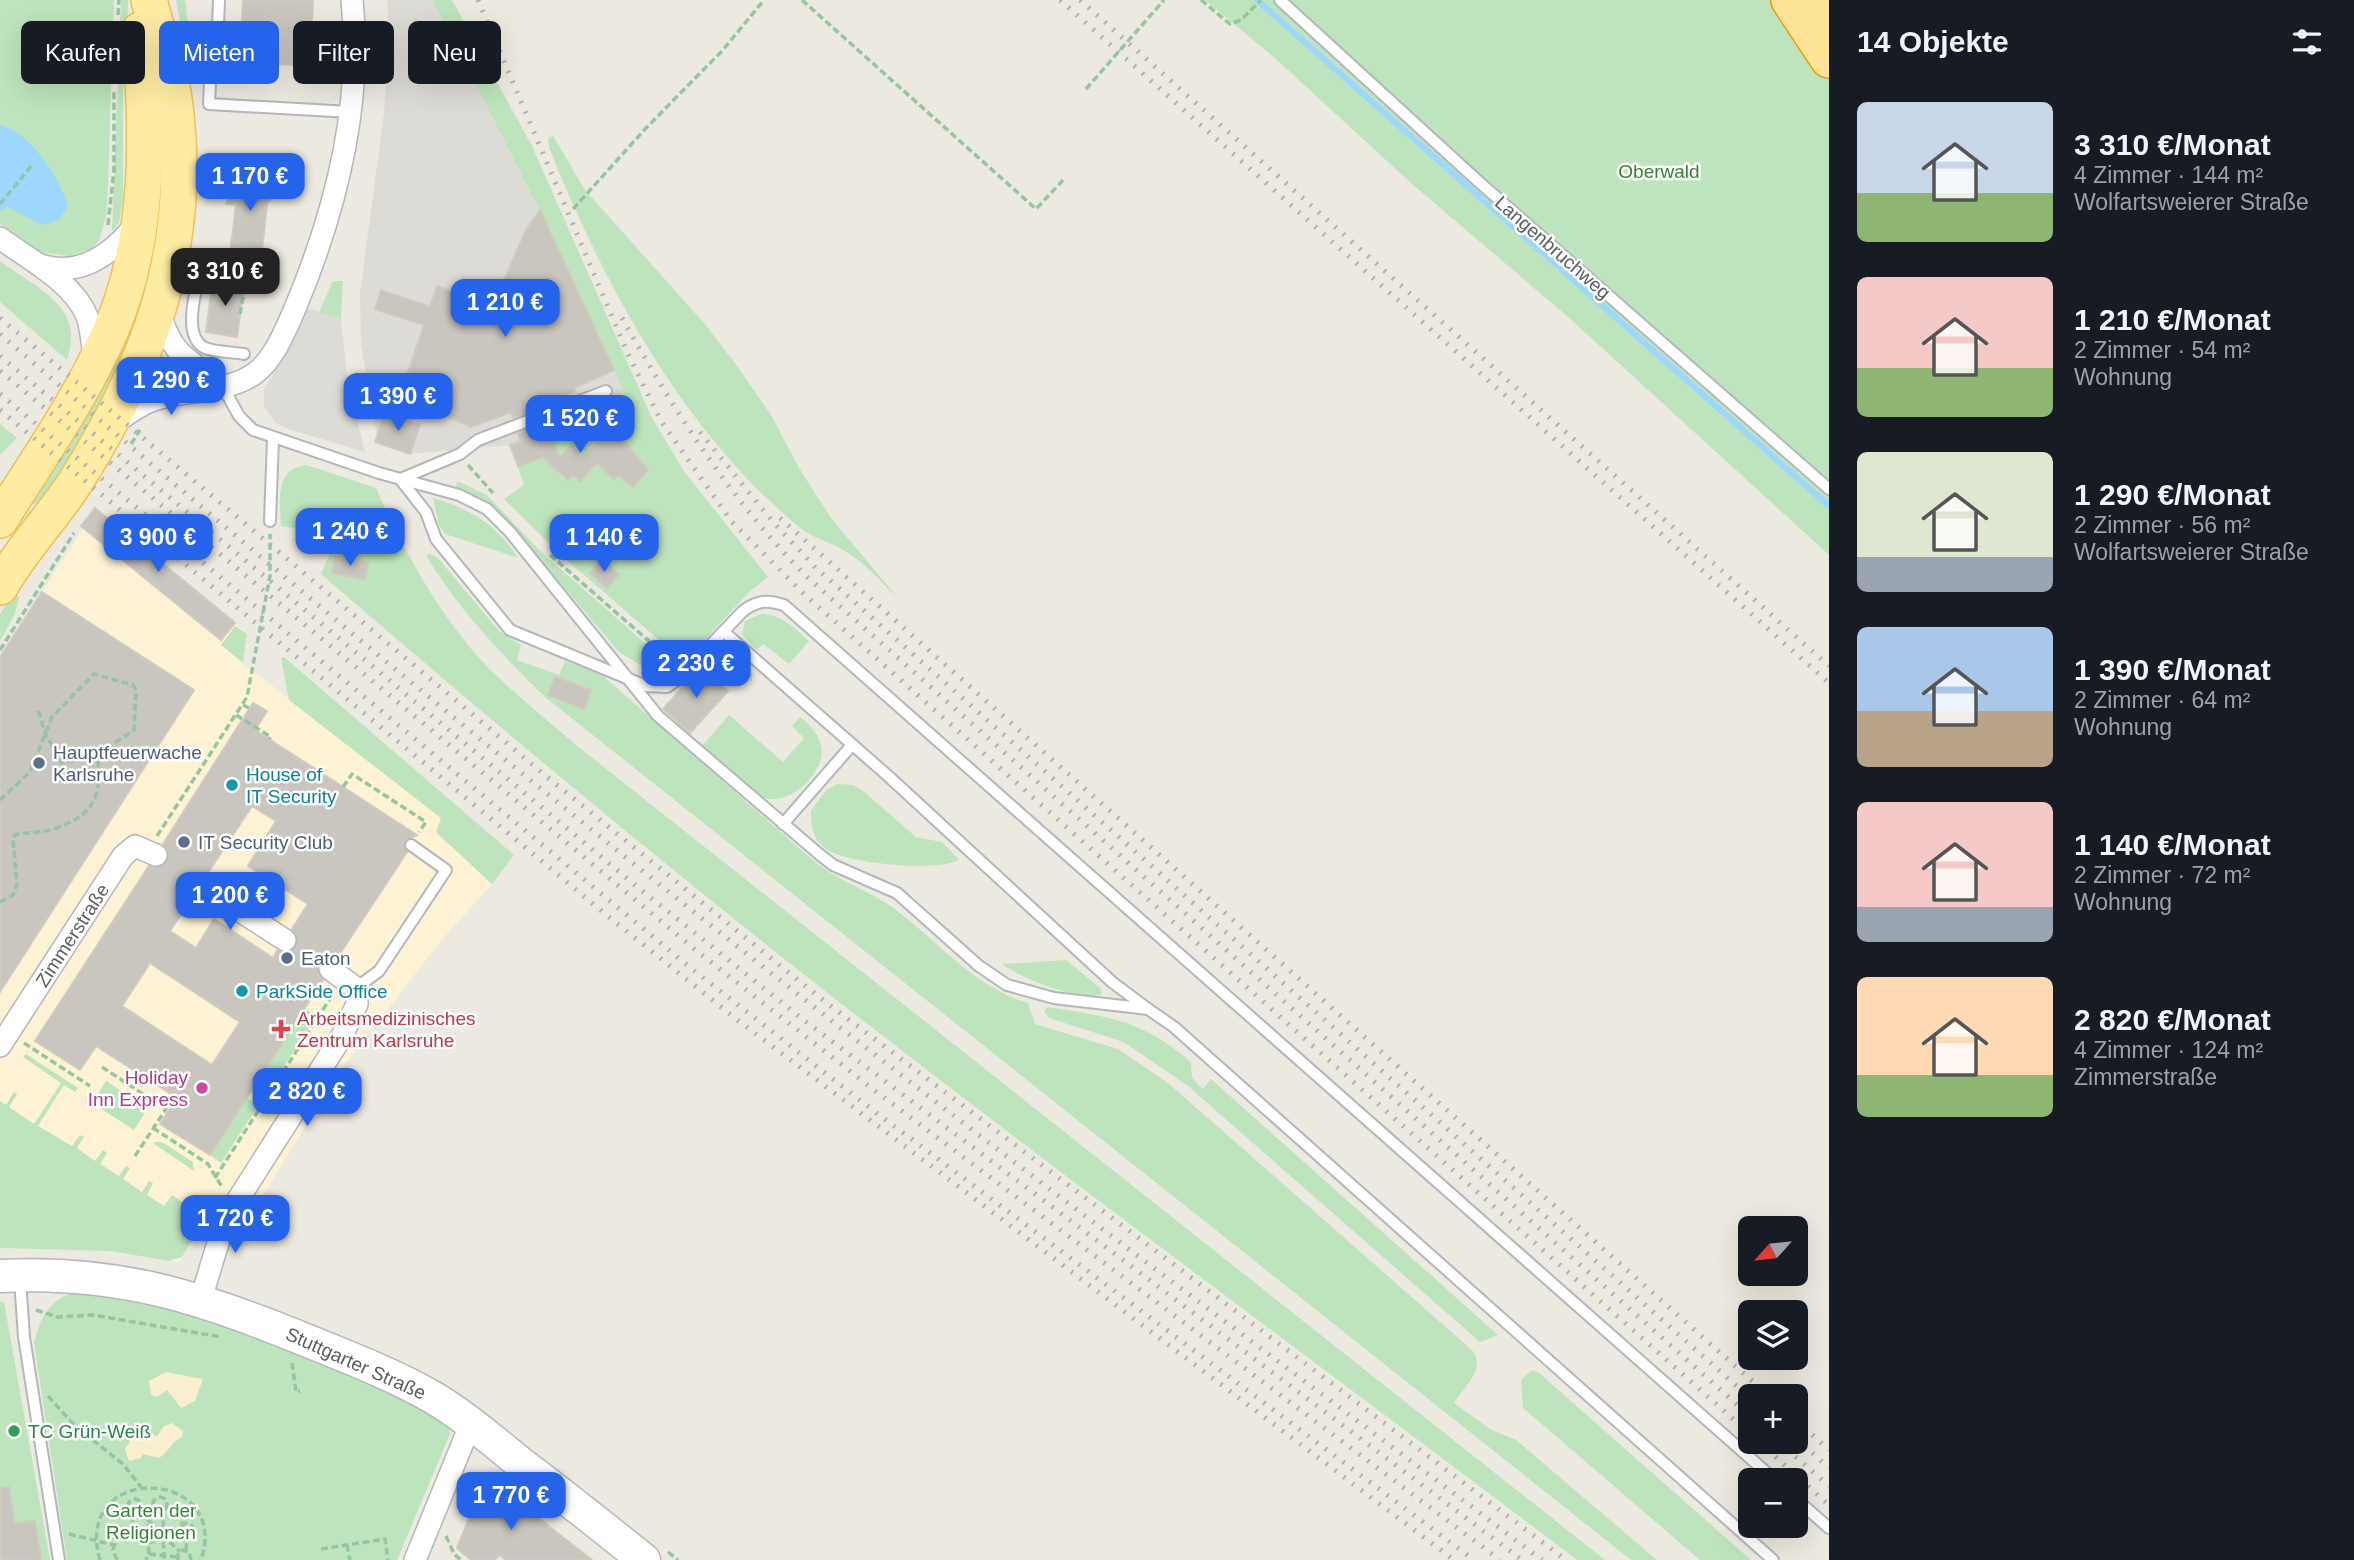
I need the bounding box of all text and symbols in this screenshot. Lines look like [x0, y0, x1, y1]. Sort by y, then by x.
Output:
chip: Kaufen [21, 21, 145, 84]
chip: Mieten [159, 21, 279, 84]
chip: Filter [293, 21, 394, 84]
chip: Neu [408, 21, 501, 84]
icon: filters [2288, 23, 2326, 61]
text: 14 Objekte [1857, 25, 2009, 58]
text: 3 310 €/Monat [2074, 128, 2271, 161]
icon: home [1913, 130, 1997, 214]
pin: 1 170 € [185, 154, 315, 213]
park label: Oberwald [1618, 161, 1700, 182]
text: 4 Zimmer · 144 m² [2074, 162, 2263, 188]
text: 1 170 € [212, 163, 288, 189]
text: Wolfartsweierer Straße [2074, 189, 2309, 215]
street label: Langenbruchweg [1491, 192, 1615, 303]
pin: 3 310 € [160, 248, 290, 308]
text: 3 310 € [187, 258, 263, 284]
pin: 1 210 € [440, 280, 570, 339]
text: 1 210 € [467, 289, 543, 315]
text: 1 210 €/Monat [2074, 303, 2271, 336]
icon: home [1913, 305, 1997, 389]
text: 2 Zimmer · 54 m² [2074, 337, 2250, 363]
pin: 1 290 € [106, 358, 236, 417]
text: Wohnung [2074, 364, 2172, 390]
text: 1 290 € [133, 367, 209, 393]
pin: 1 390 € [333, 374, 463, 433]
text: 1 390 € [360, 383, 436, 409]
pin: 1 520 € [515, 396, 645, 455]
text: 1 520 € [542, 405, 618, 431]
text: 1 290 €/Monat [2074, 478, 2271, 511]
icon: home [1913, 480, 1997, 564]
pin: 1 240 € [285, 508, 415, 568]
text: 2 Zimmer · 56 m² [2074, 512, 2250, 538]
pin: 3 900 € [93, 514, 223, 574]
pin: 1 140 € [539, 514, 669, 574]
text: 1 240 € [312, 518, 388, 544]
text: 3 900 € [120, 524, 196, 550]
text: 1 140 € [566, 524, 642, 550]
text: Wolfartsweierer Straße [2074, 539, 2309, 565]
pin: 2 230 € [631, 640, 761, 700]
text: 2 230 € [658, 650, 734, 676]
text: 1 390 €/Monat [2074, 653, 2271, 686]
icon: home [1913, 655, 1997, 739]
text: 2 Zimmer · 64 m² [2074, 687, 2250, 713]
text: Wohnung [2074, 714, 2172, 740]
place label: Hauptfeuerwache Karlsruhe [53, 742, 202, 785]
marker: Hauptfeuerwache Karlsruhe [31, 755, 47, 771]
place label: House of IT Security [246, 764, 337, 807]
marker: House of IT Security [224, 777, 240, 793]
text: 1 140 €/Monat [2074, 828, 2271, 861]
icon: home [1913, 830, 1997, 914]
place label: IT Security Club [198, 832, 333, 853]
marker: IT Security Club [176, 834, 192, 850]
text: 2 Zimmer · 72 m² [2074, 862, 2250, 888]
pin: 1 200 € [165, 872, 295, 932]
street label: Zimmerstraße [31, 880, 113, 991]
text: 1 200 € [192, 882, 268, 908]
text: Wohnung [2074, 889, 2172, 915]
place label: Eaton [301, 948, 351, 969]
marker: Eaton [279, 950, 295, 966]
place label: ParkSide Office [256, 981, 388, 1002]
marker: ParkSide Office [234, 983, 250, 999]
text: 2 820 €/Monat [2074, 1003, 2271, 1036]
icon: home [1913, 1005, 1997, 1089]
place label: Arbeitsmedizinisches Zentrum Karlsruhe [297, 1008, 475, 1051]
marker: Arbeitsmedizinisches Zentrum Karlsruhe [271, 1019, 291, 1039]
text: 4 Zimmer · 124 m² [2074, 1037, 2263, 1063]
text: Zimmerstraße [2074, 1064, 2217, 1090]
place label: Holiday Inn Express [88, 1067, 188, 1110]
pin: 2 820 € [242, 1068, 372, 1128]
text: 2 820 € [269, 1078, 345, 1104]
marker: Holiday Inn Express [194, 1080, 210, 1096]
pin: 1 720 € [170, 1196, 300, 1255]
text: 1 720 € [197, 1205, 273, 1231]
north arrow [1738, 1216, 1808, 1286]
map controls [1738, 1216, 1808, 1538]
button: layers [1738, 1300, 1808, 1370]
street label: Stuttgarter Straße [283, 1323, 429, 1404]
button: + [1738, 1384, 1808, 1454]
place label: TC Grün-Weiß [28, 1421, 151, 1442]
marker: TC Grün-Weiß [6, 1423, 22, 1439]
button: − [1738, 1468, 1808, 1538]
pin: 1 770 € [446, 1472, 576, 1532]
text: 1 770 € [473, 1482, 549, 1508]
park label: Garten der Religionen [106, 1500, 197, 1543]

